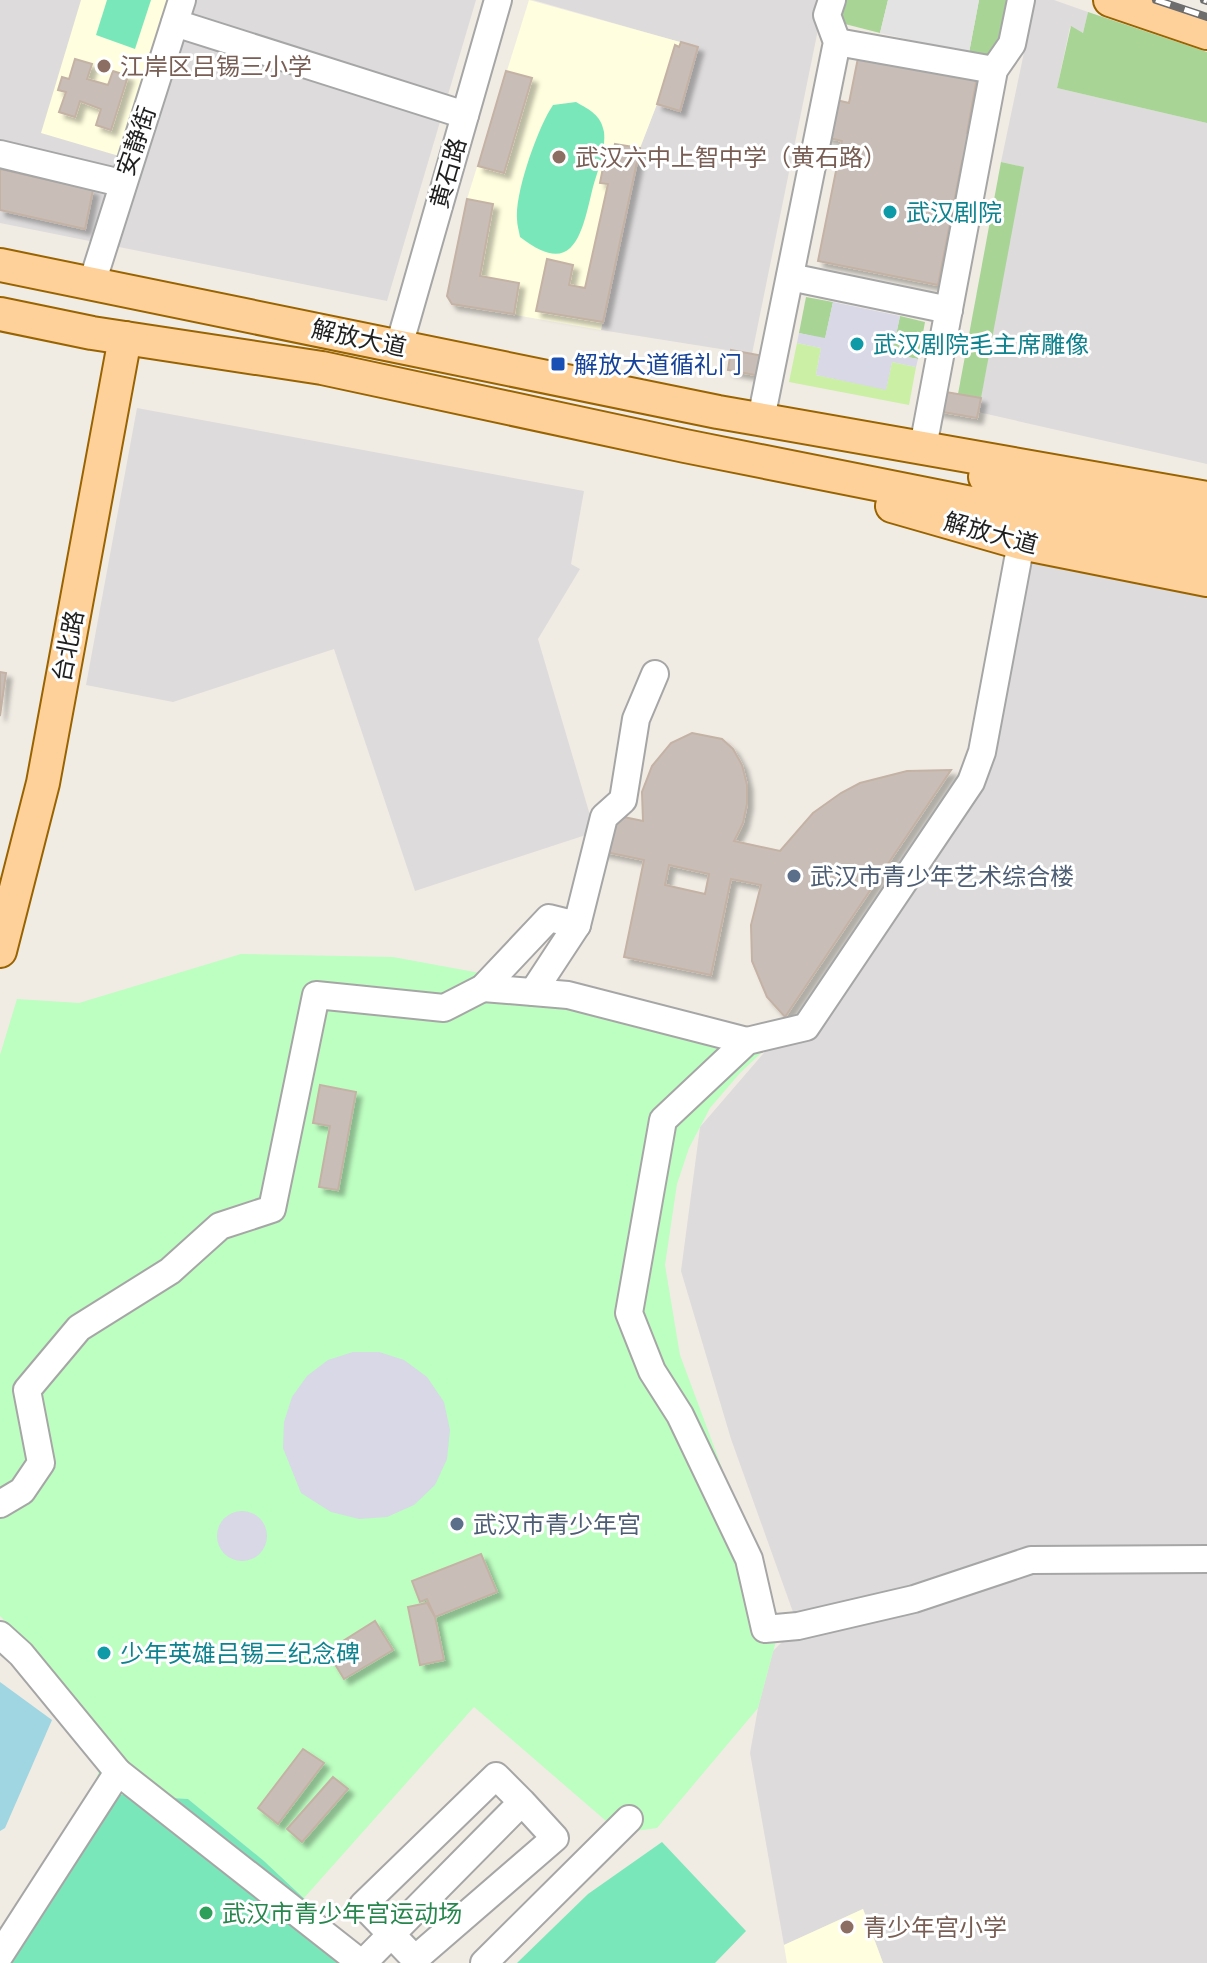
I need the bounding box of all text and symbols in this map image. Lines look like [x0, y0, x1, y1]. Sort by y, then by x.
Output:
place label: 江岸区吕锡三小学 [120, 53, 312, 80]
marker: 江岸区吕锡三小学 [95, 57, 113, 75]
street label: 安静街 [112, 103, 160, 179]
street label: 黄石路 [425, 135, 471, 211]
place label: 武汉六中上智中学（黄石路） [575, 144, 887, 171]
marker: 武汉六中上智中学（黄石路） [550, 148, 568, 166]
place label: 武汉剧院 [906, 199, 1002, 226]
marker: 武汉剧院 [881, 203, 899, 221]
street label: 解放大道 [309, 315, 409, 361]
place label: 武汉剧院毛主席雕像 [873, 331, 1089, 358]
marker: 武汉剧院毛主席雕像 [848, 335, 866, 353]
place label: 解放大道循礼门 [574, 351, 742, 378]
marker: 解放大道循礼门 [549, 355, 567, 373]
street label: 解放大道 [941, 508, 1041, 558]
street label: 台北路 [48, 608, 88, 684]
place label: 武汉市青少年艺术综合楼 [810, 863, 1074, 890]
marker: 武汉市青少年艺术综合楼 [785, 867, 803, 885]
place label: 武汉市青少年宫 [473, 1511, 641, 1538]
marker: 武汉市青少年宫 [448, 1515, 466, 1533]
place label: 少年英雄吕锡三纪念碑 [120, 1640, 360, 1667]
marker: 少年英雄吕锡三纪念碑 [95, 1644, 113, 1662]
place label: 武汉市青少年宫运动场 [222, 1900, 462, 1927]
marker: 武汉市青少年宫运动场 [197, 1904, 215, 1922]
place label: 青少年宫小学 [863, 1914, 1007, 1941]
marker: 青少年宫小学 [838, 1918, 856, 1936]

